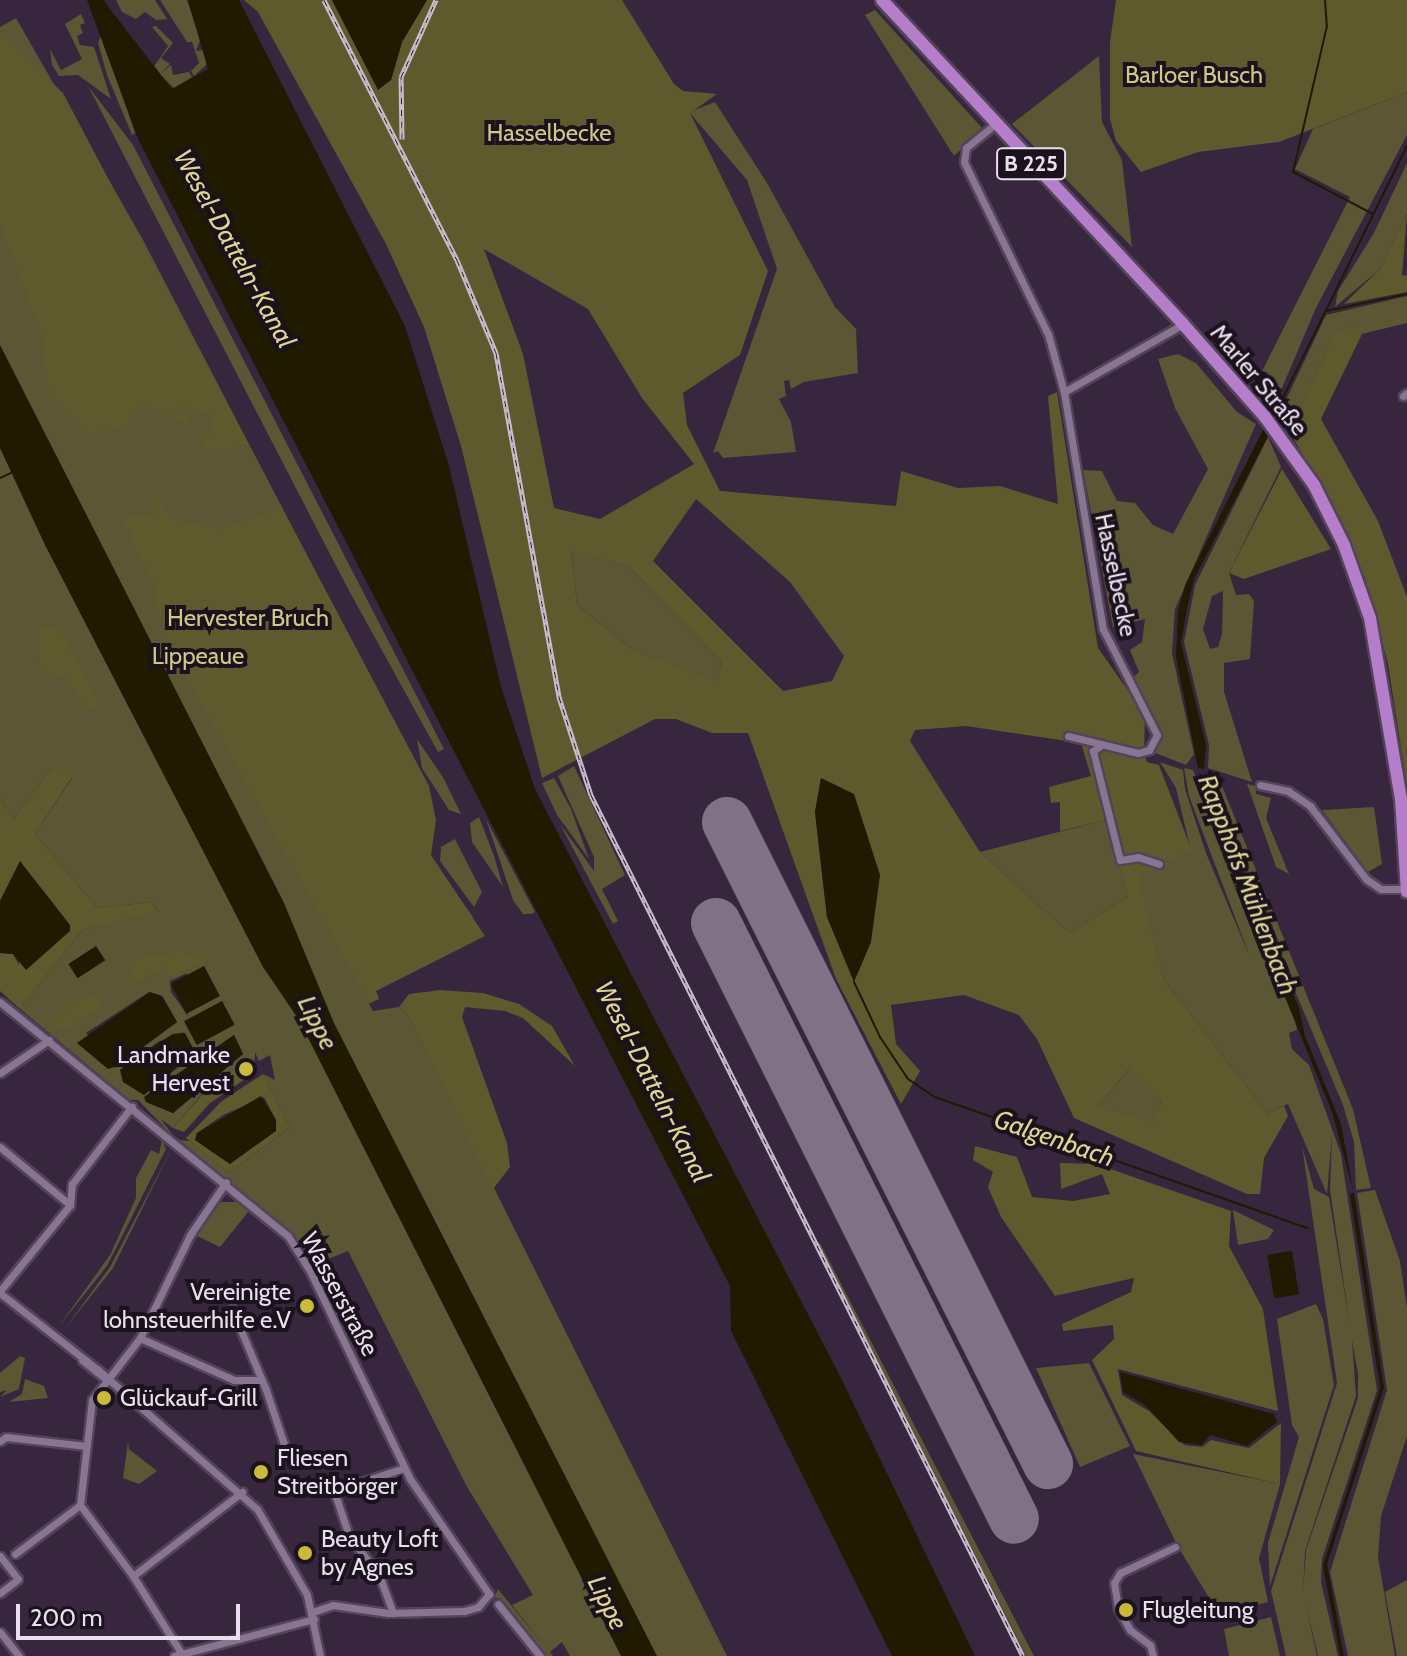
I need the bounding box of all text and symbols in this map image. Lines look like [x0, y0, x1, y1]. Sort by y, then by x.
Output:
park label: Barloer Busch [1125, 61, 1263, 89]
park label: Hasselbecke [486, 119, 612, 147]
water label: Wesel-Datteln-Kanal [166, 144, 302, 354]
road number: B 225 [995, 146, 1067, 182]
street label: Marler Straße [1204, 319, 1314, 441]
street label: Hasselbecke [1089, 511, 1143, 639]
park label: Hervester Bruch [167, 604, 329, 632]
park label: Lippeaue [152, 642, 244, 670]
water label: Rapphofs Mühlenbach [1191, 771, 1303, 999]
water label: Wesel-Datteln-Kanal [588, 976, 716, 1188]
water label: Lippe [290, 991, 344, 1055]
place label: Landmarke Hervest [117, 1041, 230, 1097]
marker: Landmarke Hervest [237, 1060, 255, 1078]
water label: Galgenbach [990, 1104, 1118, 1174]
street label: Wasserstraße [295, 1227, 385, 1361]
place label: Vereinigte lohnsteuerhilfe e.V [103, 1278, 291, 1334]
marker: Vereinigte lohnsteuerhilfe e.V [298, 1297, 316, 1315]
place label: Glückauf-Grill [120, 1384, 257, 1412]
marker: Glückauf-Grill [95, 1389, 113, 1407]
place label: Fliesen Streitbörger [277, 1444, 397, 1500]
marker: Fliesen Streitbörger [252, 1463, 270, 1481]
place label: Beauty Loft by Agnes [321, 1525, 438, 1581]
marker: Beauty Loft by Agnes [296, 1544, 314, 1562]
water label: Lippe [580, 1571, 634, 1635]
scale bar [20, 1588, 244, 1638]
place label: Flugleitung [1142, 1596, 1254, 1624]
marker: Flugleitung [1117, 1601, 1135, 1619]
text: 200 m [30, 1603, 103, 1632]

